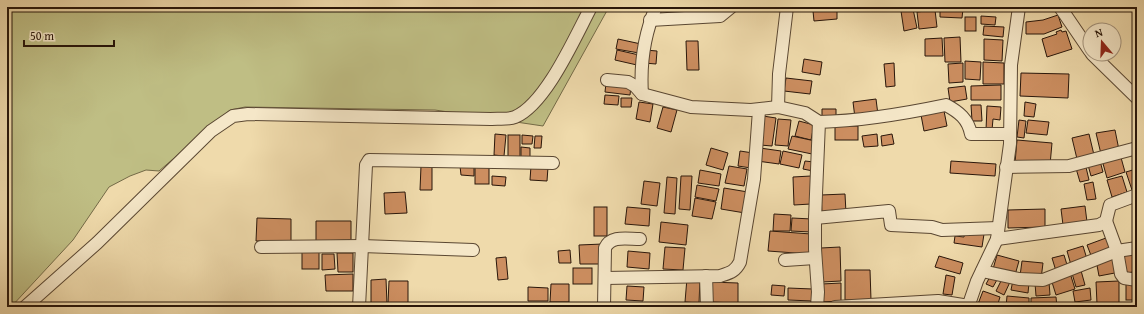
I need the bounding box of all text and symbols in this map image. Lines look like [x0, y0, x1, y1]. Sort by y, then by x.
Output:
scale bar [24, 22, 114, 48]
north arrow [1082, 22, 1122, 62]
text: N [1093, 24, 1105, 41]
text: 50 m [30, 27, 54, 44]

